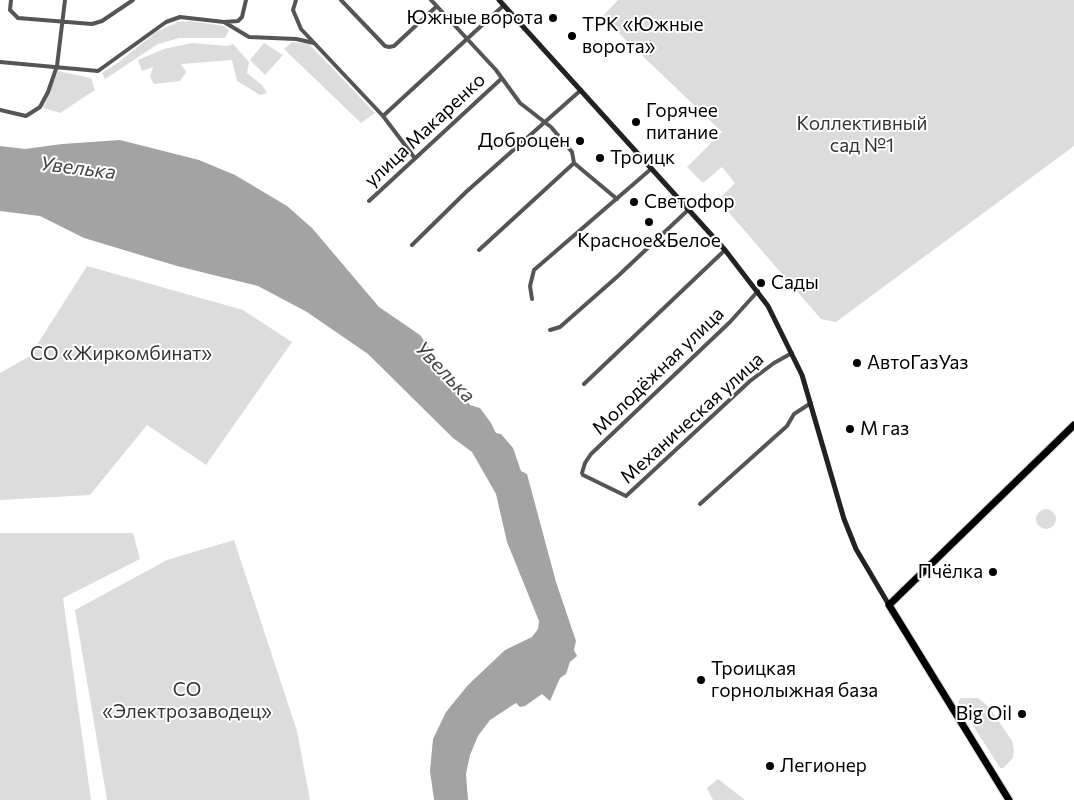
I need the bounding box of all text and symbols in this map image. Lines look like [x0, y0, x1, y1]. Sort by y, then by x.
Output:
place label: Южные ворота [407, 7, 543, 29]
marker: Южные ворота [547, 12, 559, 24]
place label: ТРК «Южные ворота» [582, 14, 704, 58]
marker: ТРК «Южные ворота» [566, 30, 578, 42]
street label: улица Макаренко [360, 68, 490, 192]
place label: Горячее питание [646, 100, 718, 144]
park label: Коллективный сад №1 [797, 113, 927, 157]
marker: Горячее питание [630, 116, 642, 128]
place label: Доброцен [478, 130, 570, 152]
marker: Доброцен [574, 135, 586, 147]
place label: Троицк [610, 147, 675, 169]
water label: Увелька [39, 151, 117, 185]
marker: Троицк [594, 152, 606, 164]
place label: Светофор [644, 191, 735, 213]
marker: Светофор [628, 196, 640, 208]
marker: Красное&Белое [643, 216, 655, 228]
place label: Красное&Белое [577, 230, 721, 252]
place label: Сады [771, 272, 819, 294]
marker: Сады [755, 277, 767, 289]
street label: Молодёжная улица [587, 302, 729, 440]
water label: Увелька [410, 336, 480, 408]
park label: СО «Жиркомбинат» [30, 343, 212, 365]
street label: Механическая улица [616, 348, 768, 488]
place label: АвтоГазУаз [867, 352, 968, 374]
marker: АвтоГазУаз [851, 357, 863, 369]
place label: М газ [860, 418, 909, 440]
marker: М газ [844, 423, 856, 435]
place label: Пчёлка [918, 561, 983, 583]
marker: Пчёлка [987, 566, 999, 578]
place label: Троицкая горнолыжная база [711, 658, 878, 702]
marker: Троицкая горнолыжная база [695, 674, 707, 686]
park label: СО «Электрозаводец» [102, 679, 272, 723]
place label: Big Oil [956, 703, 1012, 725]
marker: Big Oil [1016, 708, 1028, 720]
place label: Легионер [780, 755, 867, 777]
marker: Легионер [764, 760, 776, 772]

